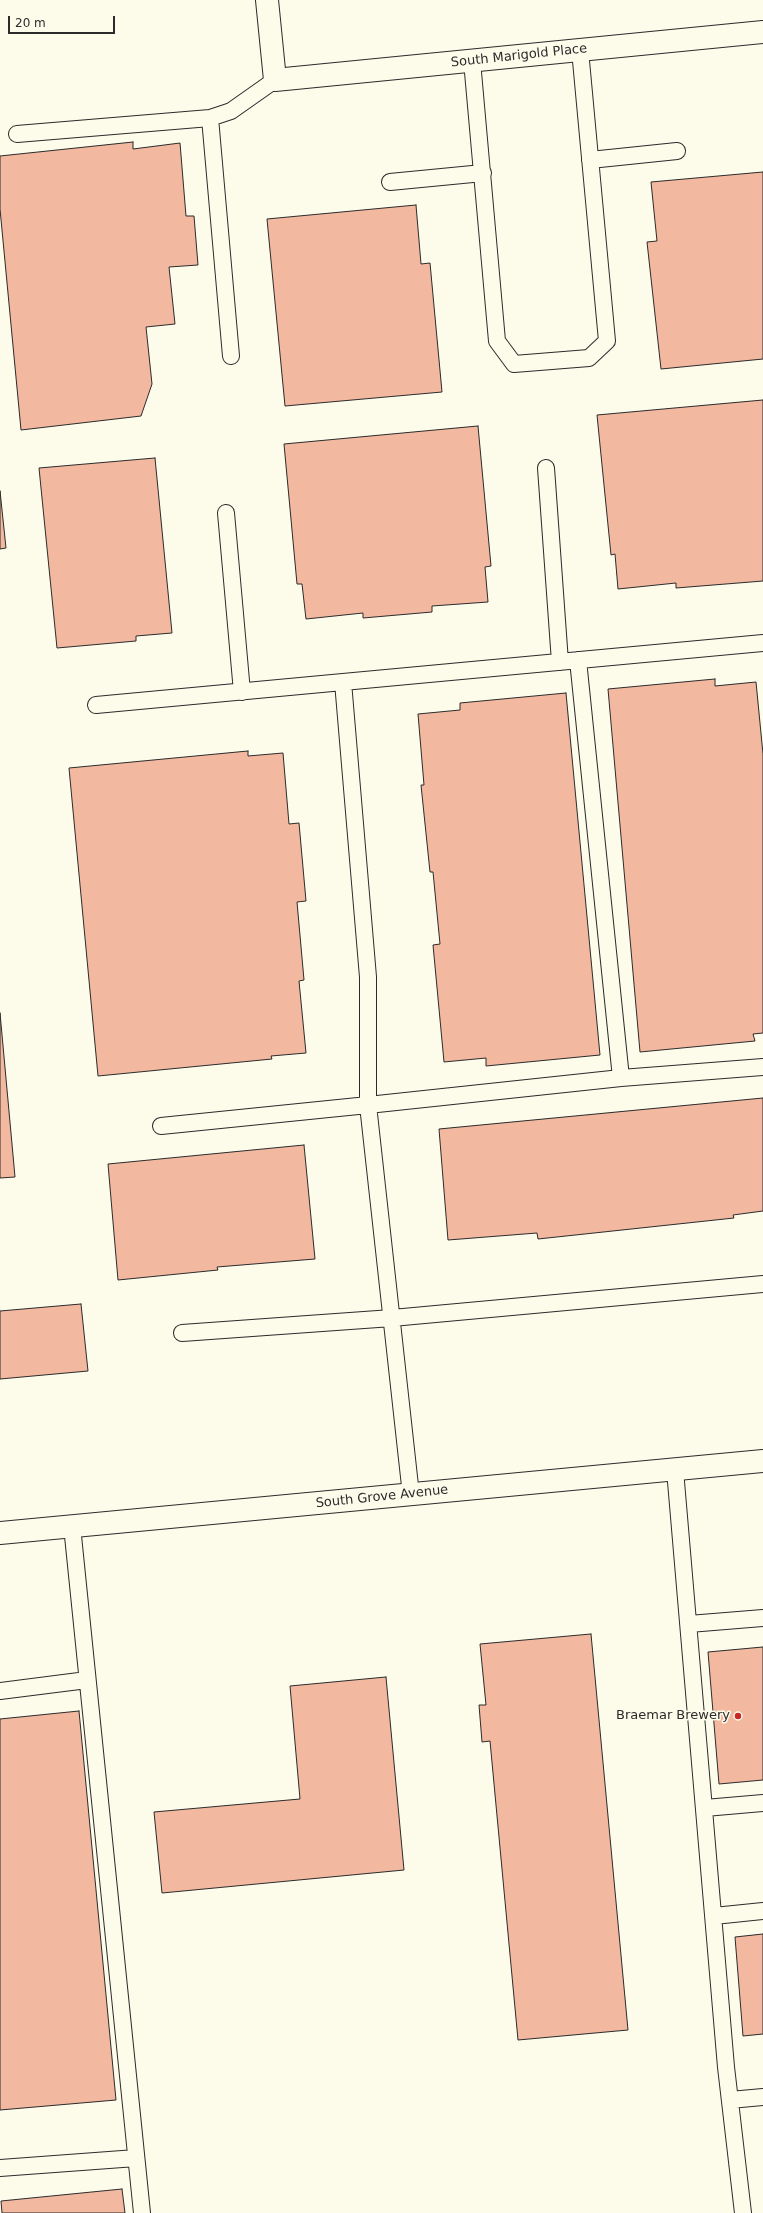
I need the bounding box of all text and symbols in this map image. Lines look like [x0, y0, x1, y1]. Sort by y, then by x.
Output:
scale bar [10, 8, 117, 34]
text: 20 m [15, 16, 46, 30]
street label: South Marigold Place [450, 41, 588, 71]
street label: South Grove Avenue [315, 1482, 449, 1512]
place label: Braemar Brewery [616, 1708, 730, 1724]
marker: Braemar Brewery [733, 1711, 743, 1721]

